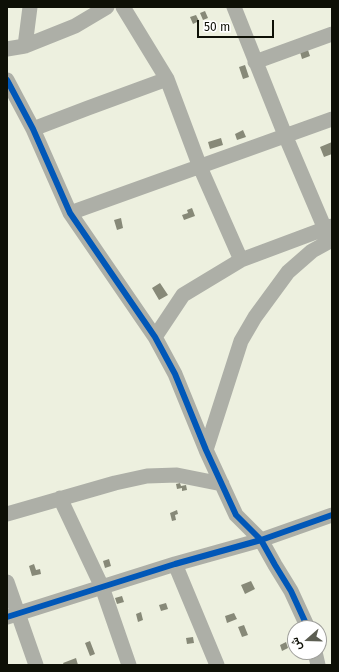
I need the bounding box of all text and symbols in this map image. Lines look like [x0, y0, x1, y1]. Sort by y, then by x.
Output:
scale bar [199, 12, 276, 38]
text: 50 m [204, 20, 230, 34]
north arrow [287, 620, 327, 660]
text: ش [288, 635, 305, 652]

